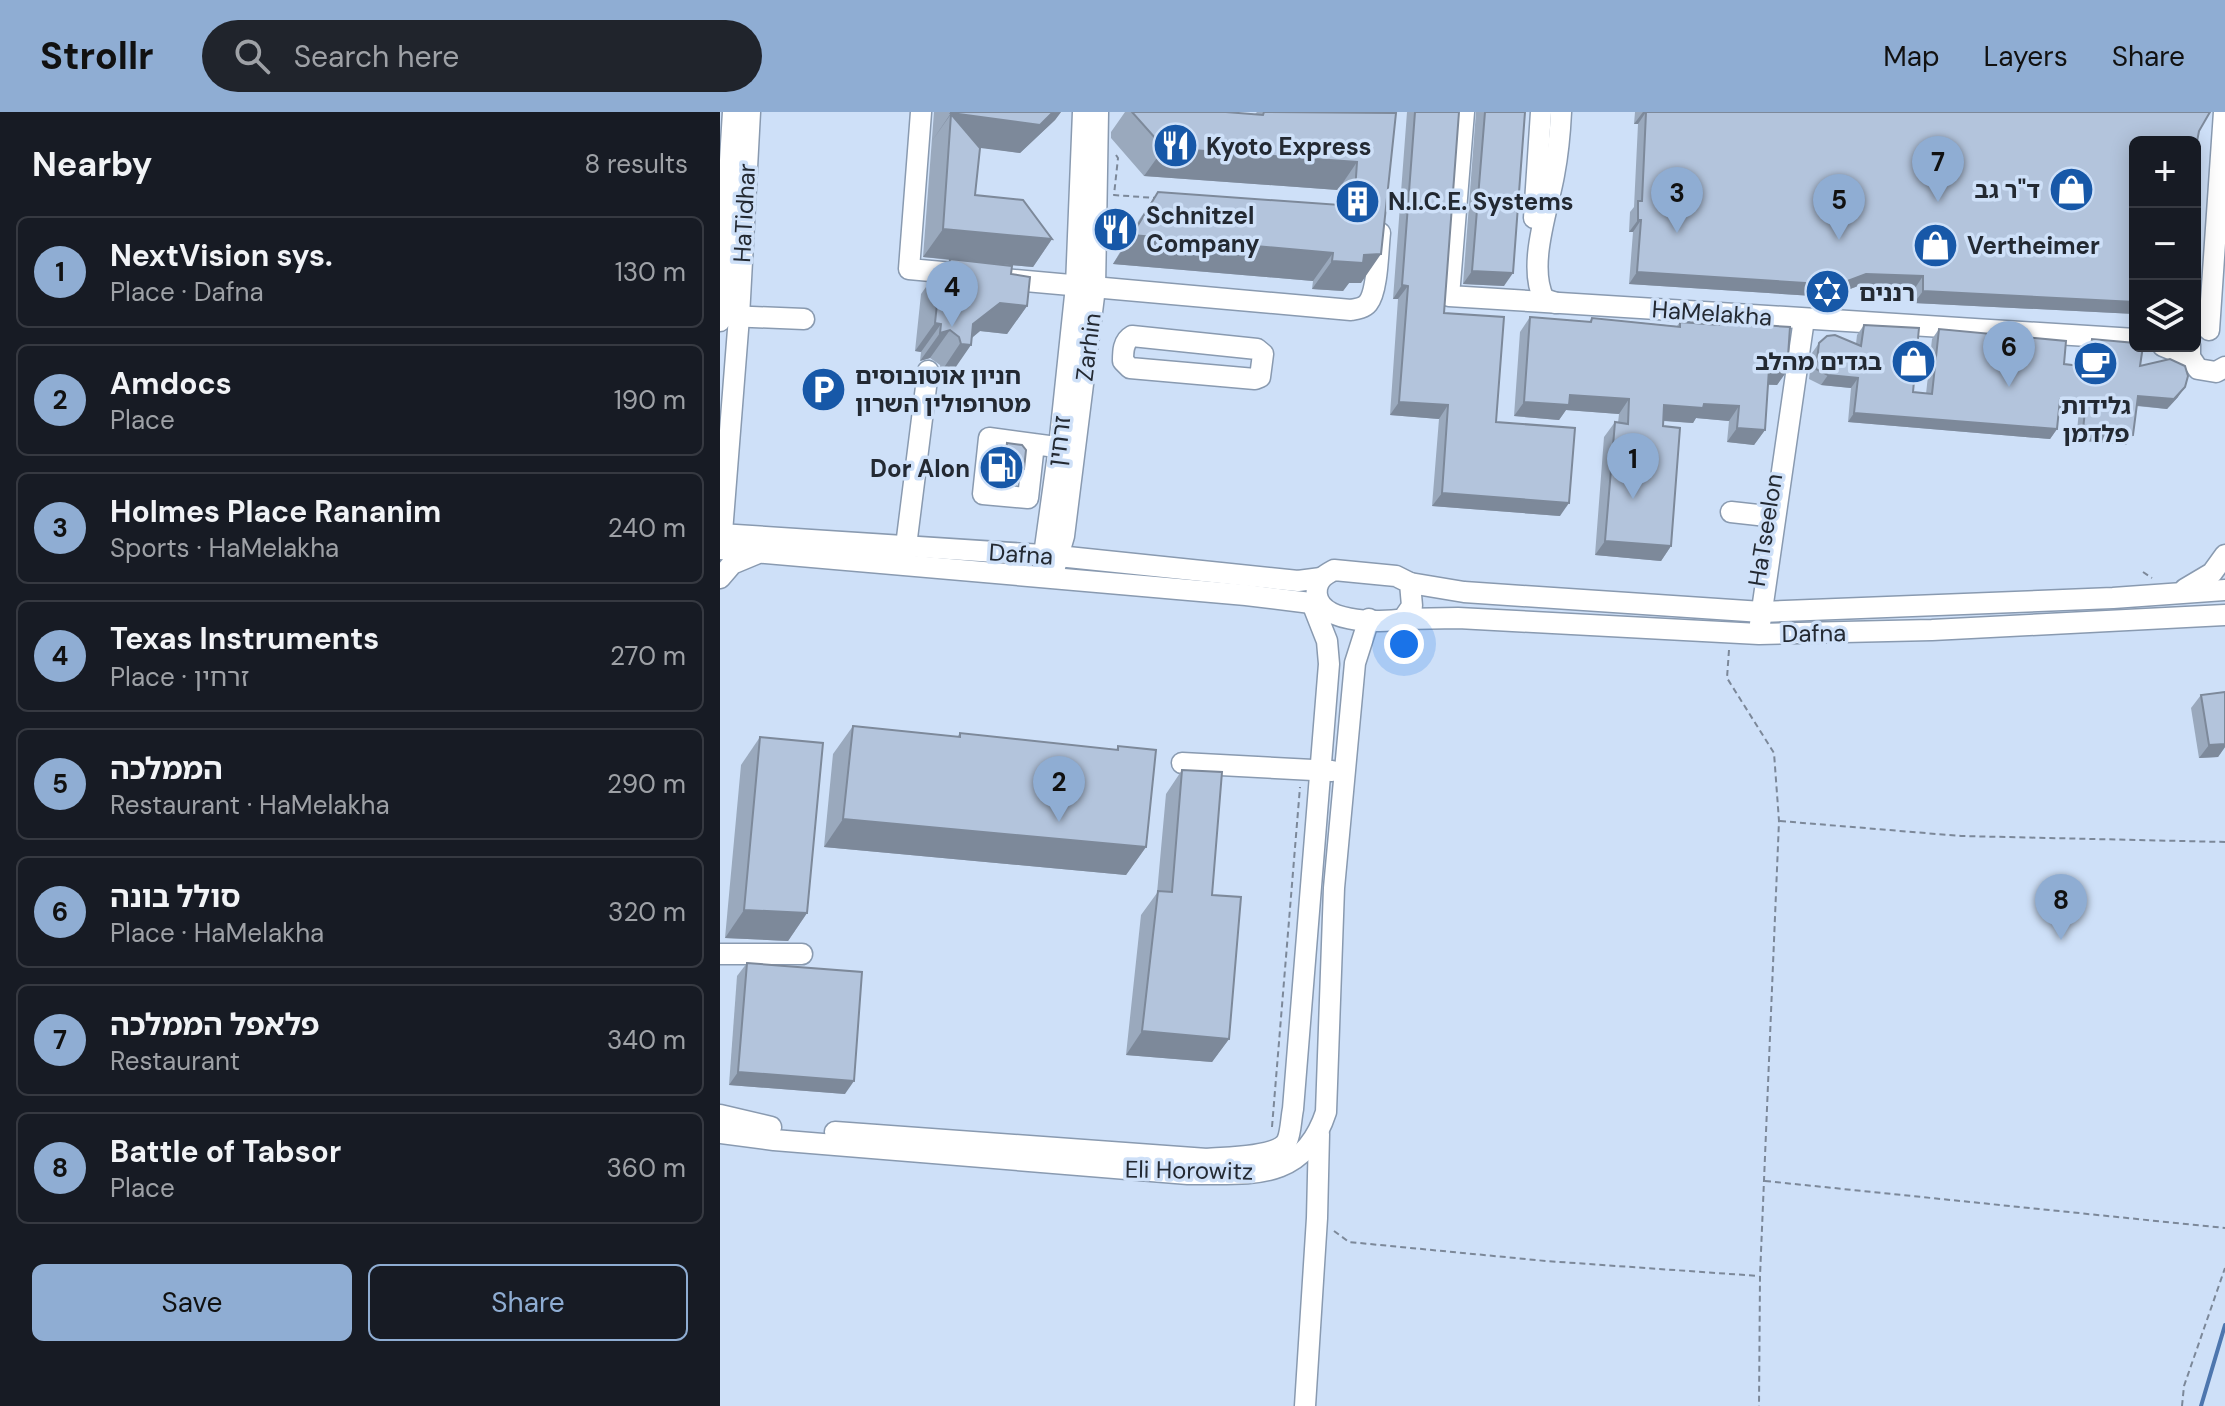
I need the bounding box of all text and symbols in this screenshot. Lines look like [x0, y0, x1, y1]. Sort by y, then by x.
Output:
search box [202, 20, 762, 92]
text: Strollr [40, 31, 154, 81]
icon: search [230, 34, 274, 78]
text: Search here [294, 37, 459, 76]
text: Map [1883, 38, 1940, 75]
text: Layers [1984, 38, 2068, 75]
text: Share [2112, 38, 2185, 75]
restaurant icon: Kyoto Express [1151, 122, 1199, 170]
place label: Kyoto Express [1206, 131, 1372, 162]
pin: 7 [1912, 136, 1964, 202]
map controls [2129, 136, 2201, 352]
button: + [2129, 136, 2201, 208]
text: Nearby [32, 142, 152, 187]
text: 8 results [584, 147, 688, 181]
street label: HaTidhar [726, 162, 762, 263]
shop icon: ד"ר גב [2047, 165, 2095, 213]
pin: 3 [1651, 167, 1703, 233]
pin: 5 [1813, 174, 1865, 240]
place label: ד"ר גב [1975, 174, 2040, 205]
building icon: N.I.C.E. Systems [1333, 177, 1381, 225]
place label: N.I.C.E. Systems [1388, 186, 1574, 217]
place label: Schnitzel Company [1146, 200, 1260, 259]
restaurant icon: Schnitzel Company [1091, 205, 1139, 253]
button: − [2129, 208, 2201, 280]
shop icon: Vertheimer [1912, 221, 1960, 269]
place label: Vertheimer [1967, 230, 2100, 261]
text: NextVision sys. [110, 236, 333, 275]
text: 1 [55, 255, 65, 289]
text: 130 m [615, 255, 686, 289]
pin: 4 [926, 261, 978, 327]
synagogue icon: רננים [1804, 268, 1852, 316]
text: Place · Dafna [110, 275, 264, 309]
place label: רננים [1859, 277, 1915, 308]
button: layers [2129, 280, 2201, 352]
street label: HaMelakha [1651, 293, 1773, 333]
street label: Zarhin [1068, 311, 1108, 383]
pin: 6 [1983, 321, 2035, 387]
shop icon: בגדים מהלב [1889, 337, 1937, 385]
cafe icon: גלידות פלדמן [2072, 339, 2120, 387]
place label: בגדים מהלב [1755, 346, 1882, 377]
place label: חניון אוטובוסים מטרופולין השרון [855, 360, 1031, 419]
text: Amdocs [110, 364, 232, 403]
parking icon: חניון אוטובוסים מטרופולין השרון [800, 365, 848, 413]
text: 2 [52, 383, 68, 417]
text: 190 m [614, 383, 686, 417]
place label: גלידות פלדמן [2061, 390, 2131, 449]
text: Place [110, 403, 175, 437]
street label: זרחין [1040, 414, 1078, 468]
pin: 1 [1607, 433, 1659, 499]
fuel station icon: Dor Alon [977, 444, 1025, 492]
place label: Dor Alon [870, 453, 970, 484]
street label: HaTseelon [1741, 471, 1789, 589]
text: Holmes Place Rananim [110, 492, 441, 531]
text: 3 [52, 511, 68, 545]
text: 240 m [608, 511, 686, 545]
text: Sports · HaMelakha [110, 531, 339, 565]
street label: Dafna [988, 536, 1054, 572]
street label: Dafna [1781, 617, 1847, 649]
text: Texas Instruments [110, 619, 379, 658]
your location [1384, 624, 1424, 664]
text: 4 [52, 639, 68, 673]
text: 270 m [610, 639, 686, 673]
text: Place · זרחין [110, 660, 249, 694]
text: הממלכה [110, 749, 223, 788]
pin: 2 [1033, 756, 1085, 822]
text: 5 [52, 767, 68, 801]
text: 290 m [607, 767, 686, 801]
text: Restaurant · HaMelakha [110, 788, 390, 822]
pin: 8 [2035, 874, 2087, 940]
text: סולל בונה [110, 877, 241, 916]
text: 6 [52, 895, 68, 929]
text: 320 m [608, 895, 686, 929]
text: Place · HaMelakha [110, 916, 324, 950]
text: פלאפל הממלכה [110, 1005, 320, 1044]
text: 7 [53, 1023, 67, 1057]
text: 340 m [607, 1023, 686, 1057]
text: Restaurant [110, 1044, 240, 1078]
text: Battle of Tabsor [110, 1132, 341, 1171]
text: 8 [52, 1151, 68, 1185]
text: 360 m [606, 1151, 686, 1185]
street label: Eli Horowitz [1125, 1153, 1253, 1187]
text: Place [110, 1171, 175, 1205]
button: Save [32, 1264, 352, 1341]
button: Share [368, 1264, 688, 1341]

